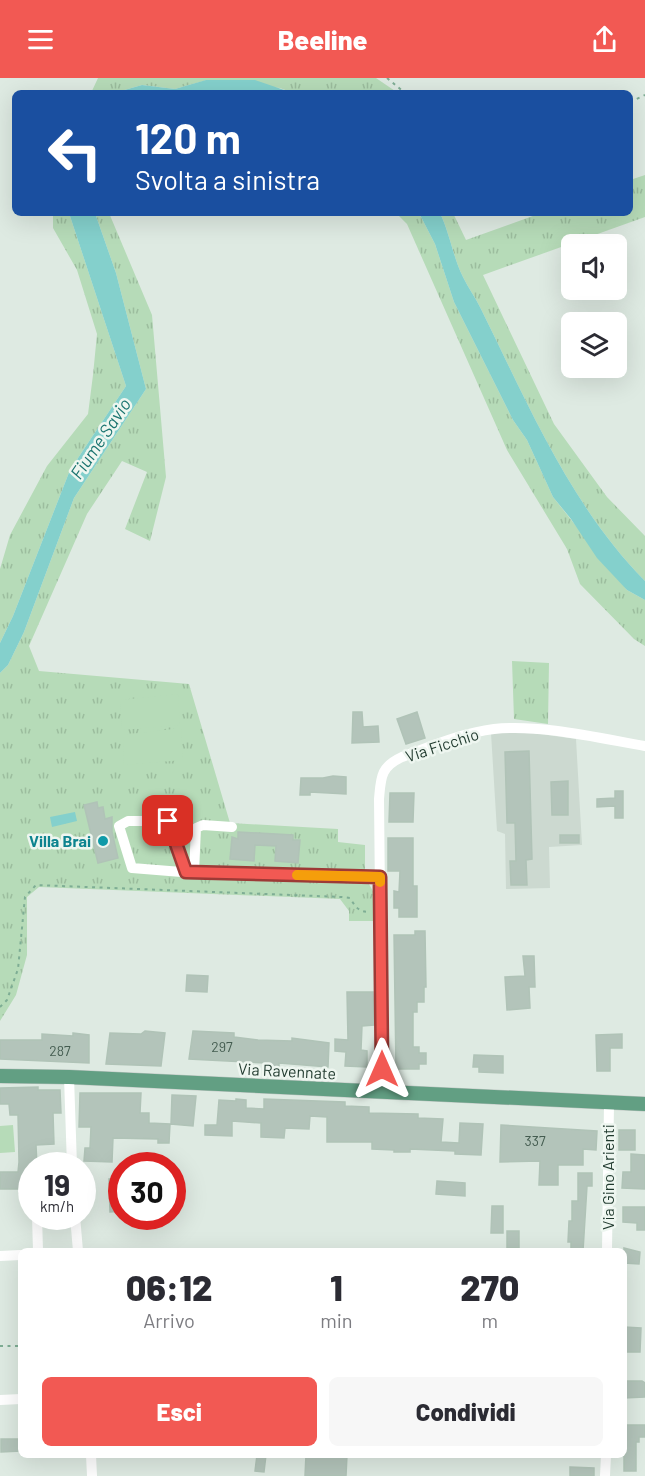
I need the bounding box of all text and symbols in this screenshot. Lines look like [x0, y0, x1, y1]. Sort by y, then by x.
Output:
icon: menu [24, 23, 57, 56]
text: Beeline [278, 23, 367, 55]
icon: share [588, 23, 621, 56]
text: 120 m [135, 112, 241, 162]
icon: left [36, 114, 114, 192]
text: Svolta a sinistra [135, 163, 320, 195]
map controls [561, 234, 627, 378]
button: sound [561, 234, 627, 300]
button: layers [561, 312, 627, 378]
water label: Fiume Savio [65, 394, 135, 483]
street label: Via Ficchio [403, 724, 481, 765]
pin [142, 795, 193, 846]
icon: arrive [151, 804, 184, 837]
place label: Villa Brai [29, 831, 91, 850]
marker: Villa Brai [96, 834, 110, 848]
position arrow [350, 1037, 414, 1101]
house number: 297 [211, 1038, 233, 1055]
house number: 287 [49, 1042, 71, 1059]
street label: Via Ravennate [238, 1058, 337, 1083]
street label: Via Gino Arienti [598, 1124, 617, 1230]
house number: 337 [524, 1132, 546, 1149]
speed limit sign: 30 [108, 1152, 186, 1230]
text: 19 [44, 1166, 70, 1202]
text: km/h [40, 1197, 74, 1215]
text: 06:12 [126, 1265, 212, 1308]
text: 1 [330, 1265, 343, 1308]
text: 270 [460, 1265, 519, 1308]
text: Arrivo [143, 1308, 195, 1332]
text: min [320, 1308, 353, 1332]
text: m [481, 1308, 498, 1332]
button: Esci [42, 1377, 317, 1446]
button: Condividi [329, 1377, 603, 1446]

